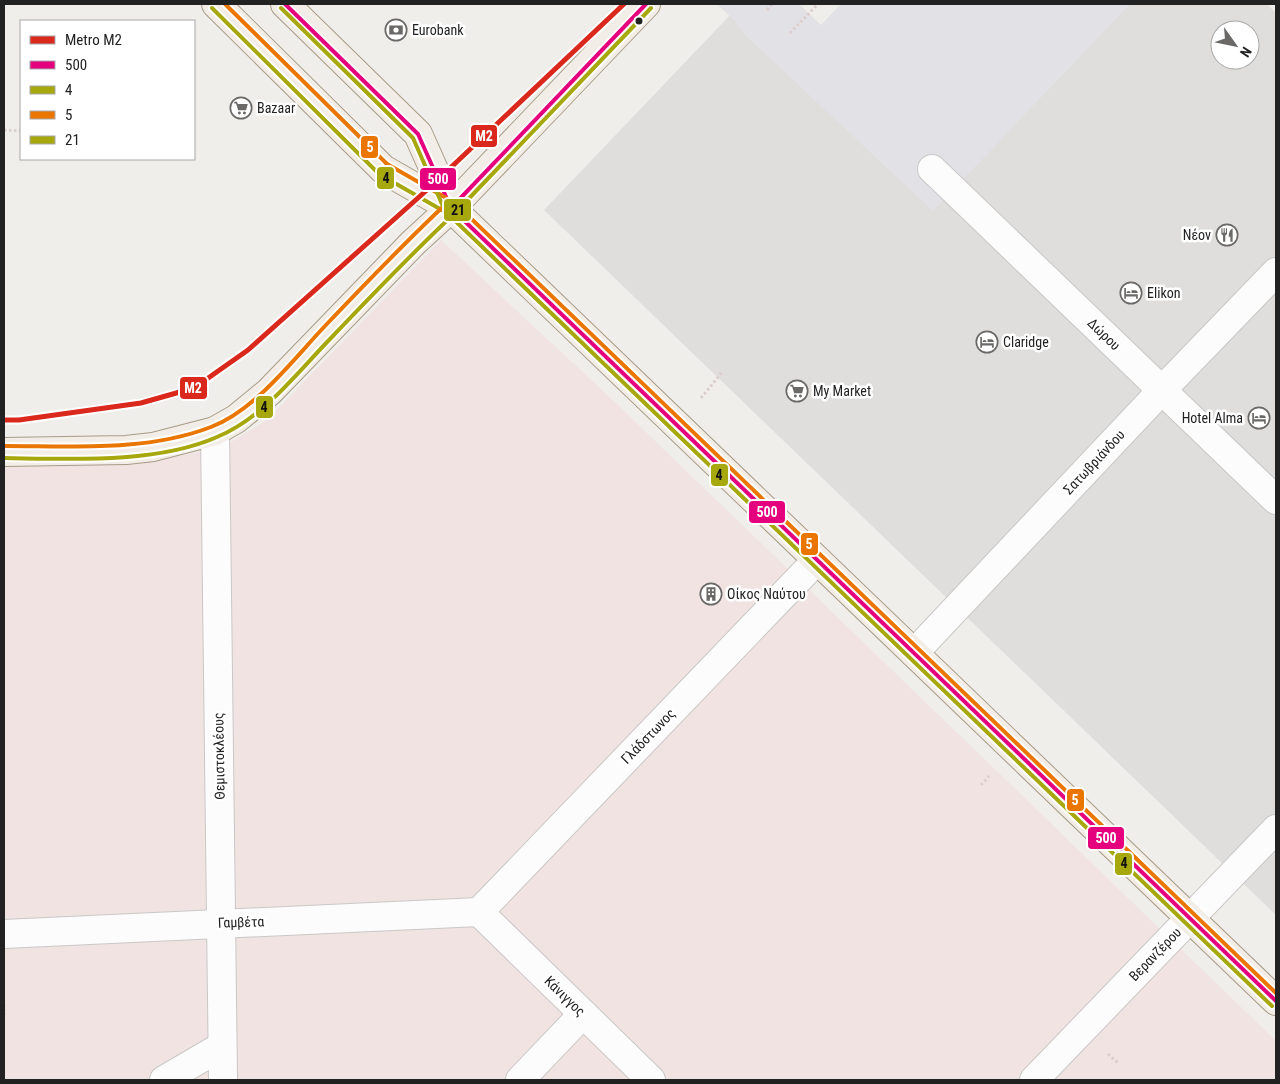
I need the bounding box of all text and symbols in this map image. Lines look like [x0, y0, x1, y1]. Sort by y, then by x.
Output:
unlabelled marker [634, 16, 644, 26]
bank icon: Eurobank [384, 18, 408, 42]
legend [20, 20, 195, 160]
north arrow [1210, 20, 1260, 70]
place label: Eurobank [412, 22, 464, 38]
text: Metro Μ2 [65, 31, 122, 49]
text: N [1237, 44, 1255, 60]
text: 500 [65, 56, 87, 74]
text: 4 [65, 81, 72, 99]
supermarket icon: Bazaar [229, 96, 253, 120]
place label: Bazaar [257, 100, 295, 116]
text: 5 [65, 106, 72, 124]
line badge: Μ2 [470, 124, 498, 148]
text: Μ2 [475, 128, 493, 144]
text: 21 [65, 131, 80, 149]
line badge: 5 [360, 135, 379, 159]
text: 5 [366, 139, 374, 155]
line badge: 4 [376, 166, 395, 190]
line badge: 500 [419, 167, 457, 191]
text: 4 [382, 170, 390, 186]
text: 500 [427, 171, 449, 187]
line badge: 21 [443, 198, 472, 222]
text: 21 [451, 202, 465, 218]
restaurant icon: Νέον [1215, 223, 1239, 247]
place label: Νέον [1183, 227, 1211, 243]
hotel icon: Elikon [1119, 281, 1143, 305]
place label: Elikon [1147, 285, 1181, 301]
street label: Δώρου [1084, 315, 1124, 354]
hotel icon: Claridge [975, 330, 999, 354]
place label: Claridge [1003, 334, 1049, 350]
line badge: Μ2 [179, 376, 208, 400]
supermarket icon: My Market [785, 379, 809, 403]
text: Μ2 [184, 380, 202, 396]
place label: My Market [813, 383, 871, 399]
line badge: 4 [255, 395, 274, 419]
text: 4 [260, 399, 268, 415]
hotel icon: Hotel Alma [1247, 406, 1271, 430]
place label: Hotel Alma [1182, 410, 1243, 426]
street label: Σατωβριάνδου [1060, 426, 1128, 498]
line badge: 4 [710, 463, 729, 487]
text: 4 [715, 467, 723, 483]
line badge: 500 [748, 500, 786, 524]
text: 500 [756, 504, 778, 520]
line badge: 5 [800, 532, 819, 556]
text: 5 [805, 536, 813, 552]
building icon: Οίκος Ναύτου [699, 582, 723, 606]
place label: Οίκος Ναύτου [727, 586, 806, 602]
street label: Γλάδστωνος [618, 705, 678, 767]
street label: Θεμιστοκλέους [210, 712, 228, 800]
line badge: 5 [1066, 788, 1085, 812]
text: 5 [1071, 792, 1079, 808]
line badge: 500 [1087, 826, 1125, 850]
text: 500 [1095, 830, 1117, 846]
line badge: 4 [1114, 852, 1133, 876]
text: 4 [1120, 855, 1128, 871]
street label: Γαμβέτα [217, 913, 265, 931]
street label: Βερανζέρου [1126, 924, 1185, 984]
street label: Κάνιγγος [541, 973, 589, 1019]

